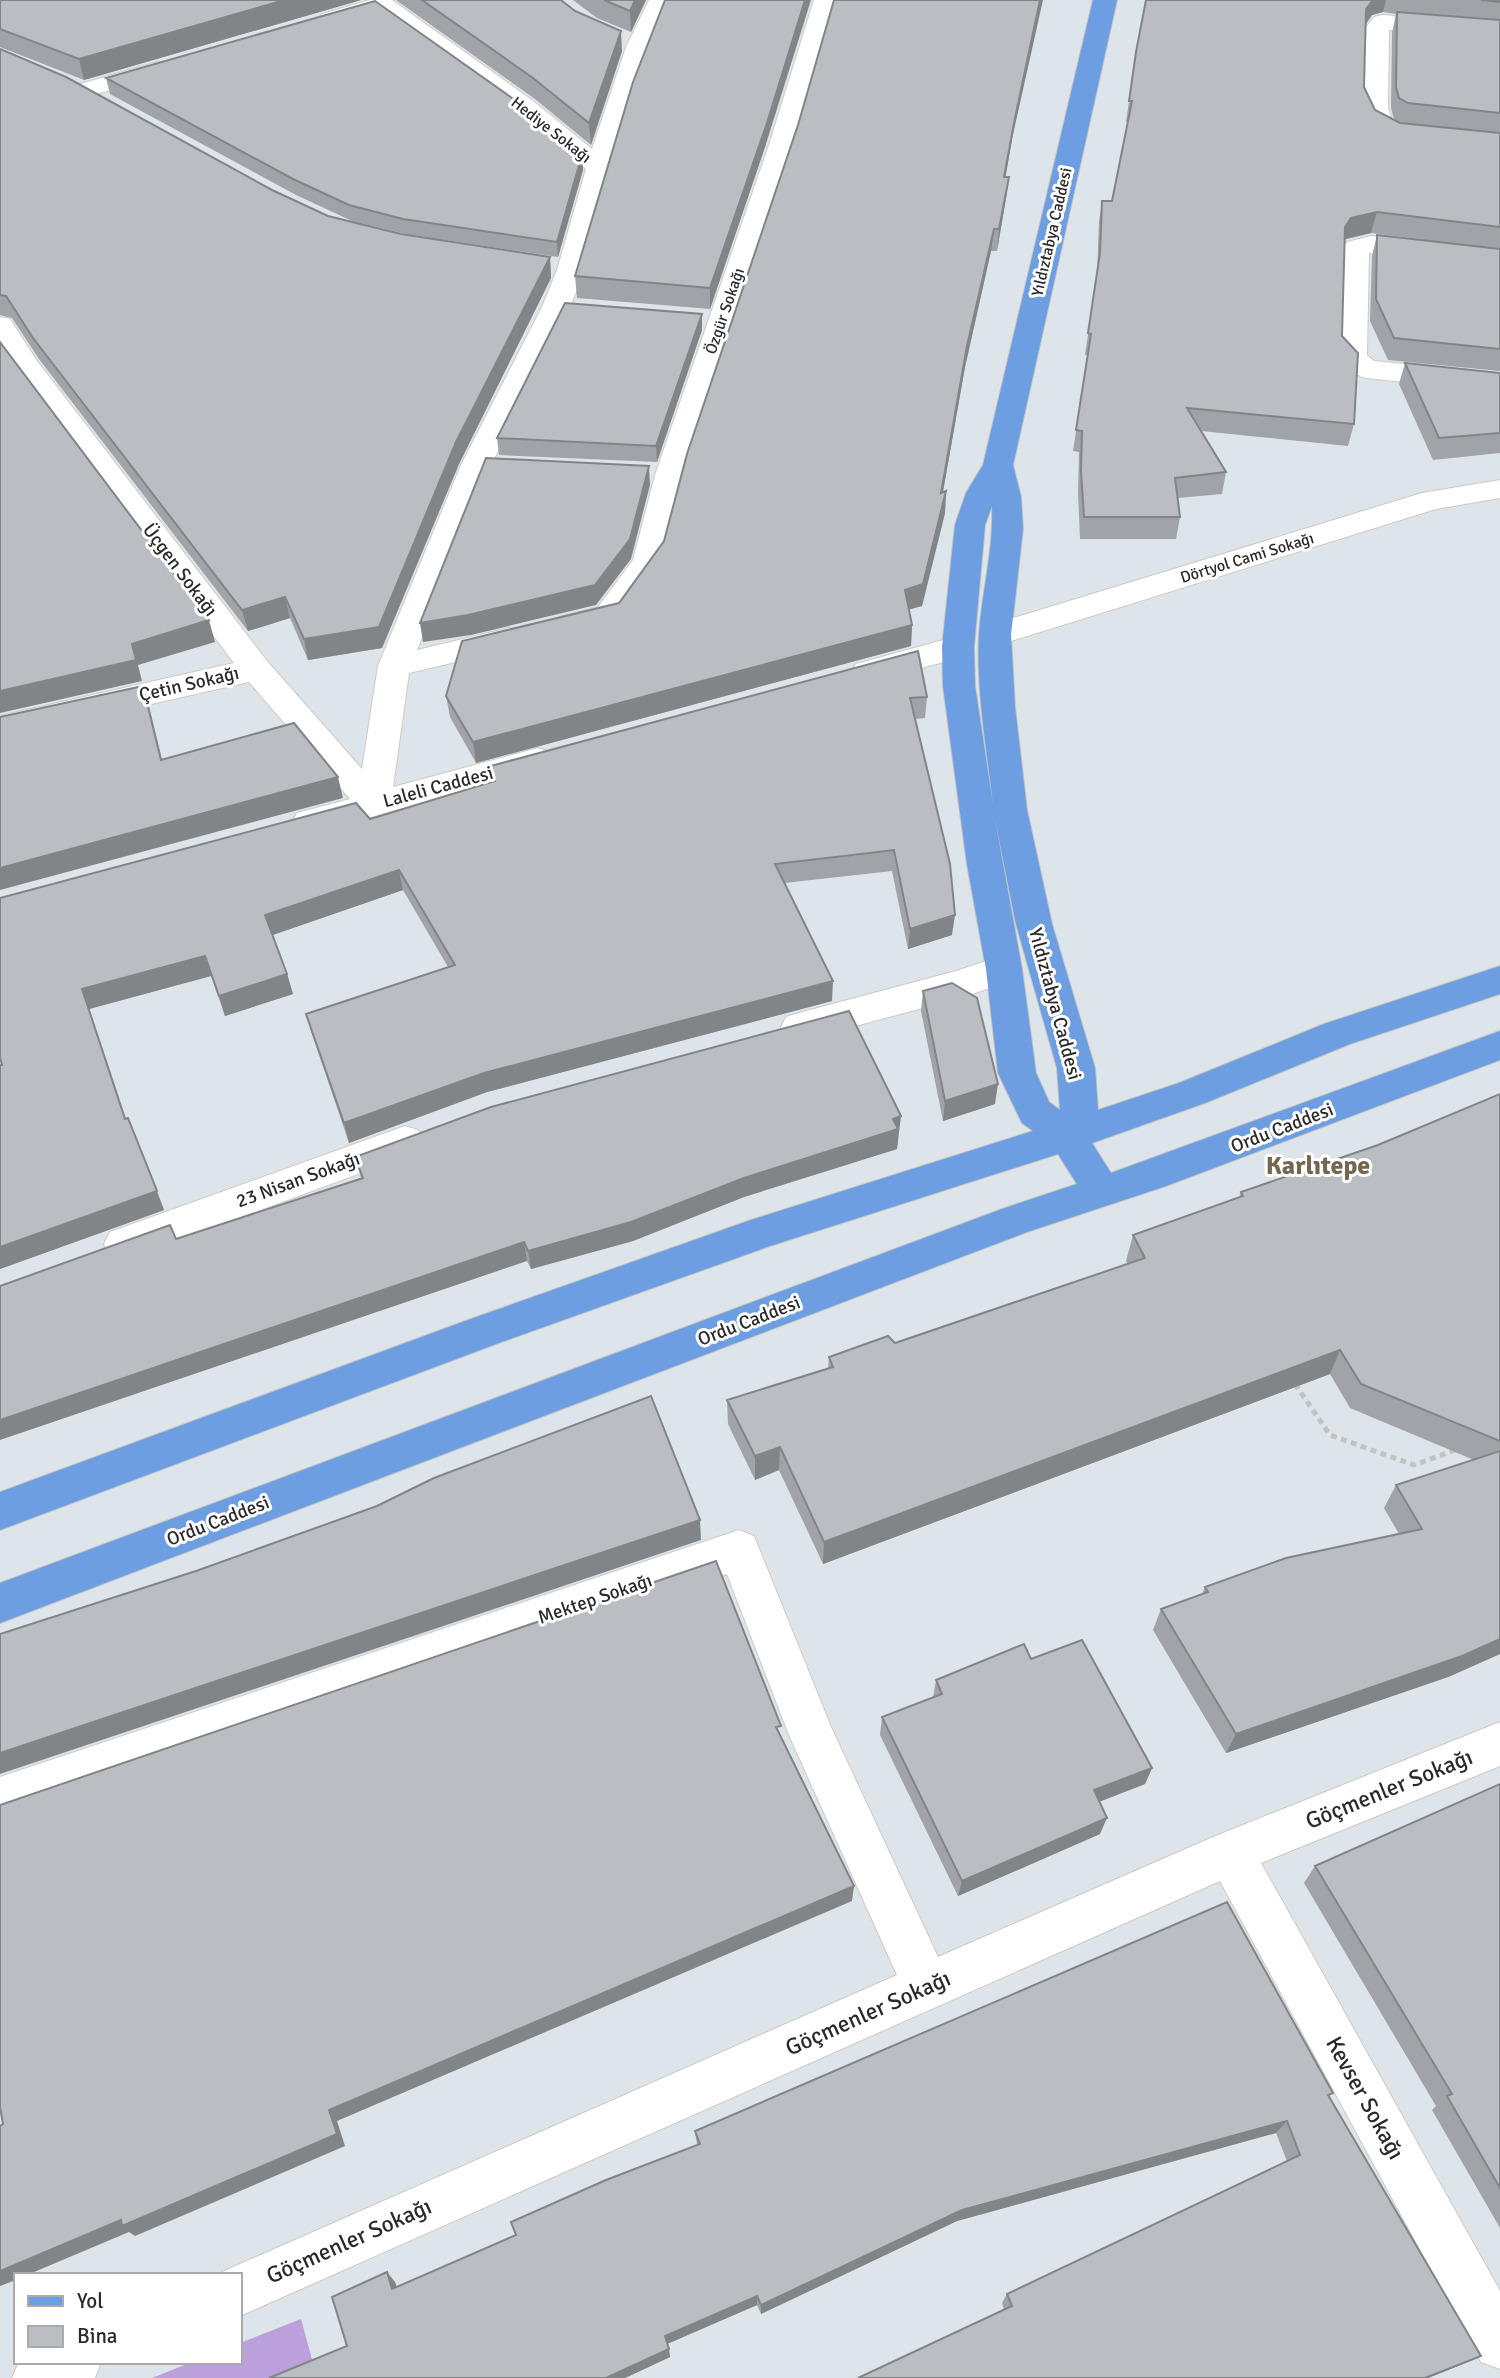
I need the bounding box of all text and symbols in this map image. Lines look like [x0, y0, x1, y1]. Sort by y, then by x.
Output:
street label: Hediye Sokağı [507, 92, 595, 168]
street label: Yıldıztabya Caddesi [1027, 166, 1077, 298]
street label: Özgür Sokağı [701, 265, 749, 357]
street label: Üçgen Sokağı [137, 519, 223, 621]
street label: Dörtyol Cami Sokağı [1178, 528, 1316, 588]
street label: Çetin Sokağı [137, 661, 241, 707]
street label: Laleli Caddesi [380, 761, 496, 813]
street label: Yıldıztabya Caddesi [1023, 925, 1087, 1083]
street label: Ordu Caddesi [1227, 1097, 1337, 1159]
street label: 23 Nisan Sokağı [233, 1147, 363, 1213]
district label: Karlıtepe [1266, 1150, 1370, 1182]
street label: Ordu Caddesi [694, 1290, 804, 1352]
street label: Ordu Caddesi [163, 1490, 273, 1552]
street label: Mektep Sokağı [535, 1568, 655, 1630]
street label: Göçmenler Sokağı [1301, 1742, 1477, 1836]
street label: Göçmenler Sokağı [781, 1964, 955, 2062]
street label: Kevser Sokağı [1319, 2031, 1411, 2165]
street label: Göçmenler Sokağı [262, 2192, 436, 2290]
legend [14, 2273, 242, 2364]
text: Yol [77, 2288, 103, 2314]
text: Bina [77, 2323, 118, 2349]

